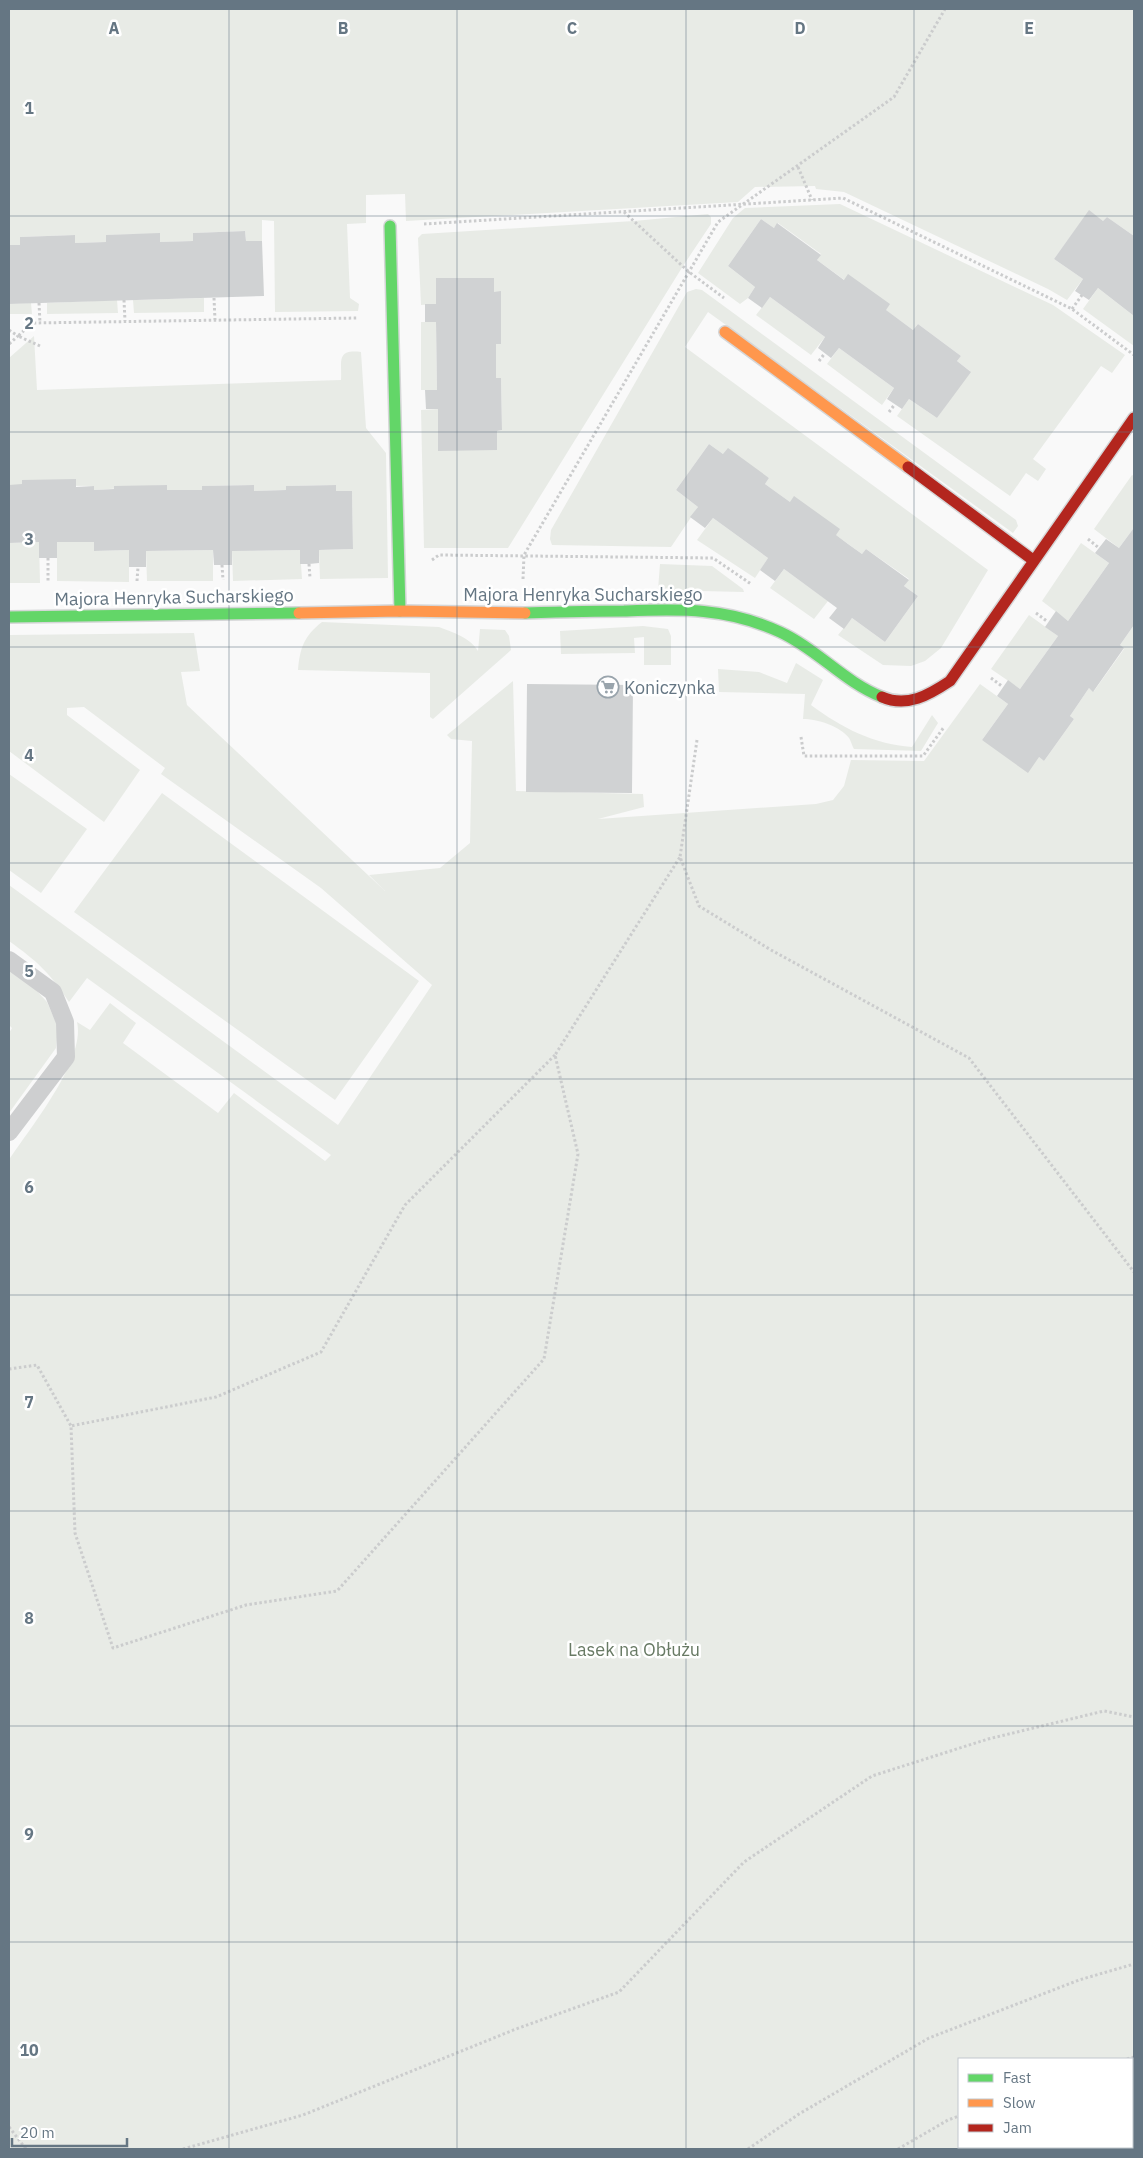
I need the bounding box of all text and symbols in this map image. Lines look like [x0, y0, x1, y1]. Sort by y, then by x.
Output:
text: A [109, 18, 120, 38]
text: B [338, 18, 349, 38]
text: C [567, 18, 577, 38]
text: D [794, 18, 806, 38]
text: E [1024, 18, 1034, 38]
text: 1 [24, 98, 34, 118]
text: 2 [24, 313, 34, 333]
text: 3 [24, 529, 34, 549]
street label: Majora Henryka Sucharskiego [54, 583, 294, 611]
street label: Majora Henryka Sucharskiego [463, 583, 703, 606]
supermarket icon: Koniczynka [596, 675, 620, 699]
place label: Koniczynka [624, 676, 716, 699]
text: 4 [24, 745, 34, 765]
text: 5 [24, 961, 34, 981]
text: 6 [24, 1177, 34, 1197]
text: 7 [24, 1392, 34, 1412]
text: 8 [24, 1608, 34, 1628]
park label: Lasek na Obłużu [568, 1638, 700, 1661]
text: 9 [24, 1824, 34, 1844]
text: 10 [19, 2040, 39, 2060]
legend [958, 2058, 1133, 2148]
text: Fast [1003, 2068, 1031, 2087]
text: Slow [1003, 2093, 1036, 2112]
scale bar [12, 2116, 128, 2148]
text: Jam [1003, 2118, 1032, 2137]
text: 20 m [20, 2123, 55, 2142]

